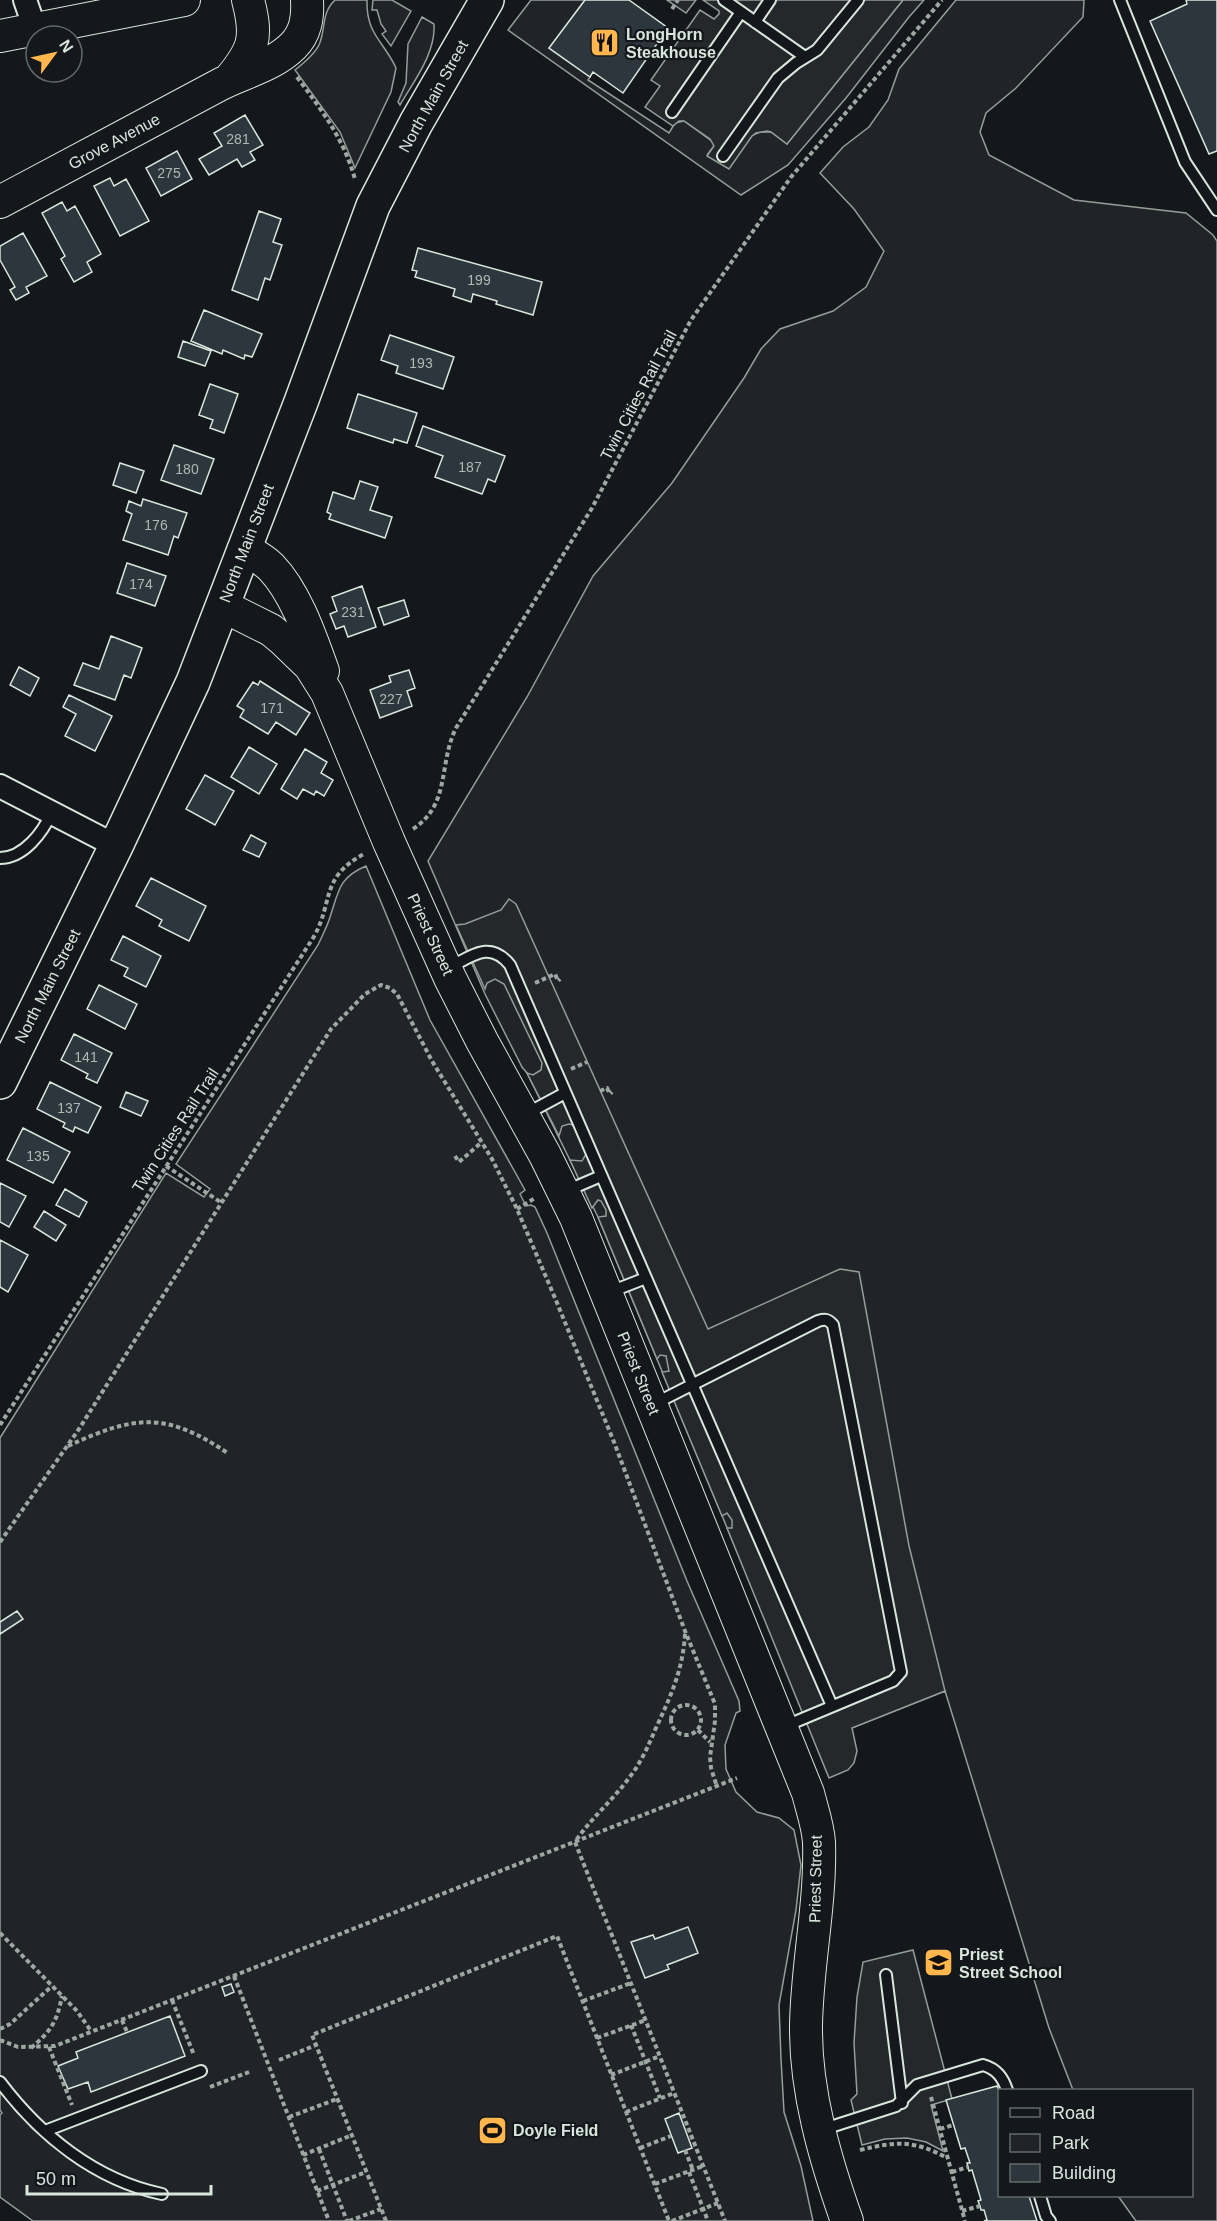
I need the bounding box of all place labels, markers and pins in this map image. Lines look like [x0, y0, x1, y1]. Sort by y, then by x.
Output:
place label: LongHorn Steakhouse [626, 26, 716, 61]
restaurant icon: LongHorn Steakhouse [589, 27, 621, 59]
place label: Priest Street School [959, 1946, 1062, 1981]
school or university icon: Priest Street School [922, 1947, 954, 1979]
sports icon: Doyle Field [476, 2114, 508, 2146]
place label: Doyle Field [513, 2122, 598, 2139]

